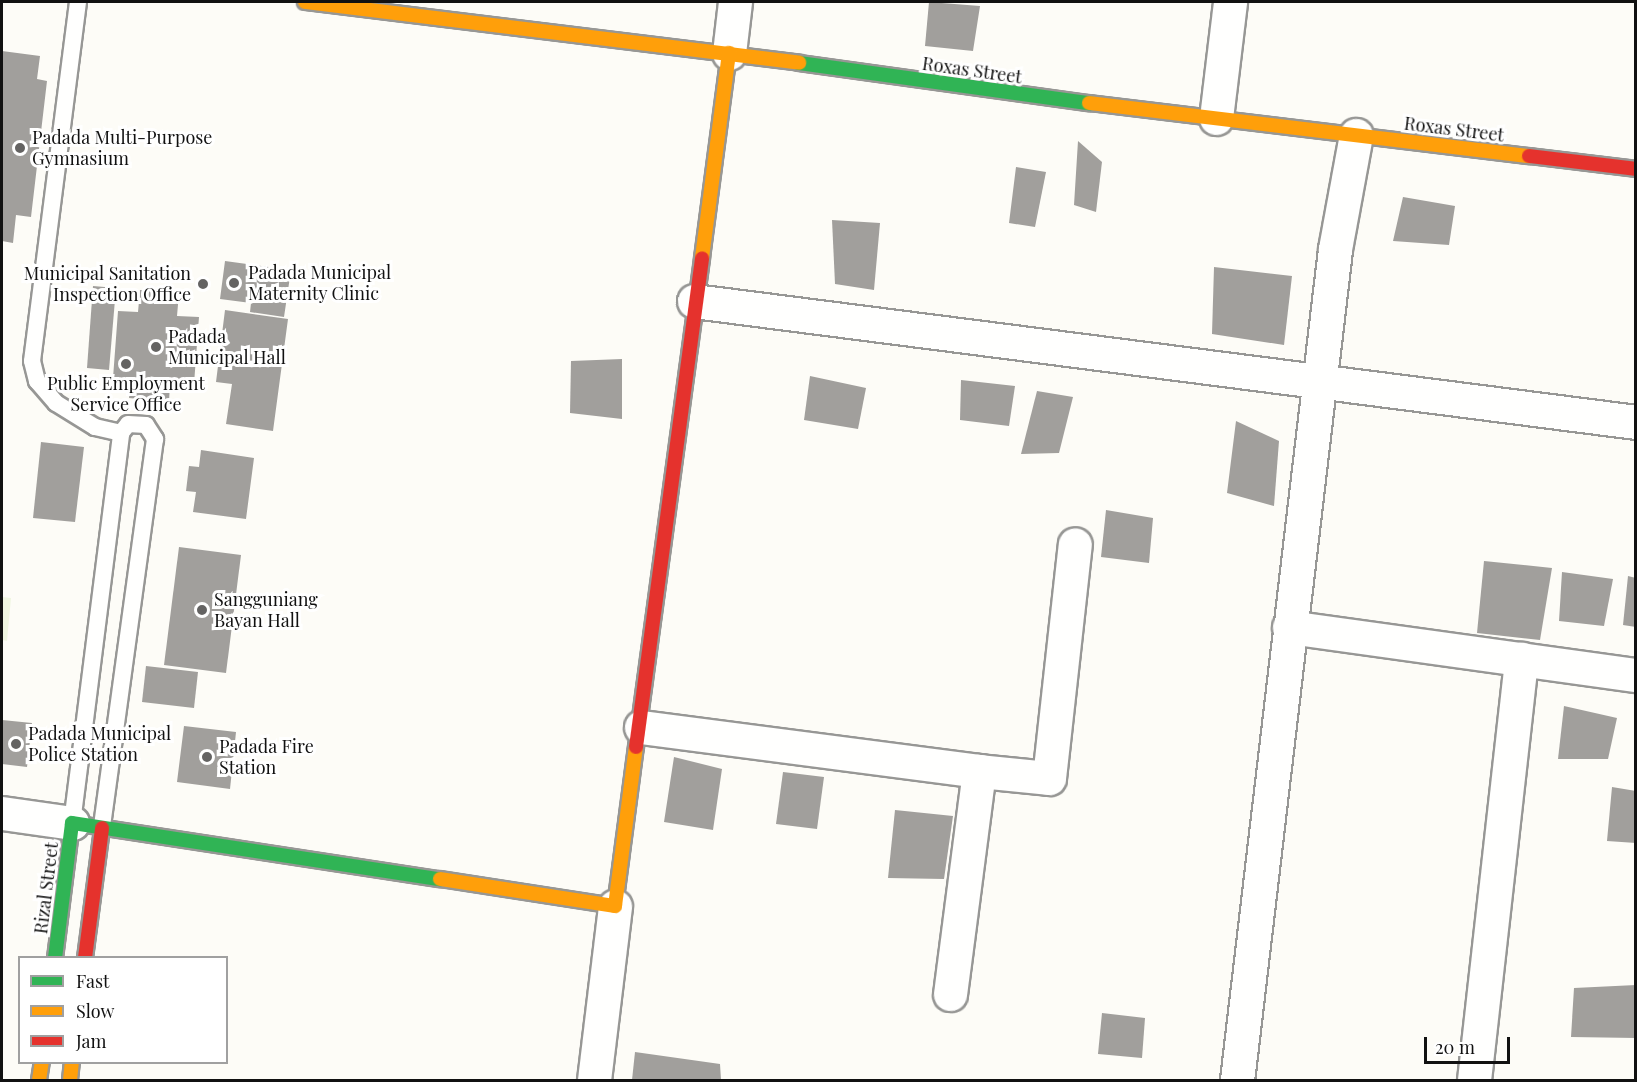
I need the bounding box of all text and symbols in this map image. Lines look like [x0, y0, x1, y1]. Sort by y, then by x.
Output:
street label: Roxas Street [921, 52, 1023, 88]
street label: Roxas Street [1403, 112, 1505, 146]
place label: Padada Multi-Purpose Gymnasium [32, 127, 213, 170]
marker: Padada Multi-Purpose Gymnasium [13, 141, 27, 155]
place label: Padada Municipal Maternity Clinic [248, 262, 391, 304]
place label: Municipal Sanitation Inspection Office [24, 263, 191, 306]
marker: Padada Municipal Maternity Clinic [225, 274, 243, 292]
marker: Municipal Sanitation Inspection Office [196, 277, 210, 291]
place label: Padada Municipal Hall [168, 326, 286, 368]
marker: Padada Municipal Hall [149, 340, 163, 354]
marker: Public Employment Service Office [119, 357, 133, 371]
place label: Public Employment Service Office [47, 373, 205, 416]
place label: Sangguniang Bayan Hall [214, 589, 318, 632]
marker: Sangguniang Bayan Hall [195, 603, 209, 617]
place label: Padada Municipal Police Station [28, 723, 171, 766]
place label: Padada Fire Station [219, 736, 314, 778]
marker: Padada Municipal Police Station [9, 737, 23, 751]
marker: Padada Fire Station [200, 750, 214, 764]
street label: Rizal Street [30, 841, 62, 935]
legend [18, 956, 228, 1064]
text: Fast [76, 969, 109, 993]
text: Slow [76, 999, 114, 1023]
scale bar [1427, 1025, 1512, 1063]
text: Jam [76, 1029, 106, 1053]
text: 20 m [1435, 1035, 1475, 1059]

